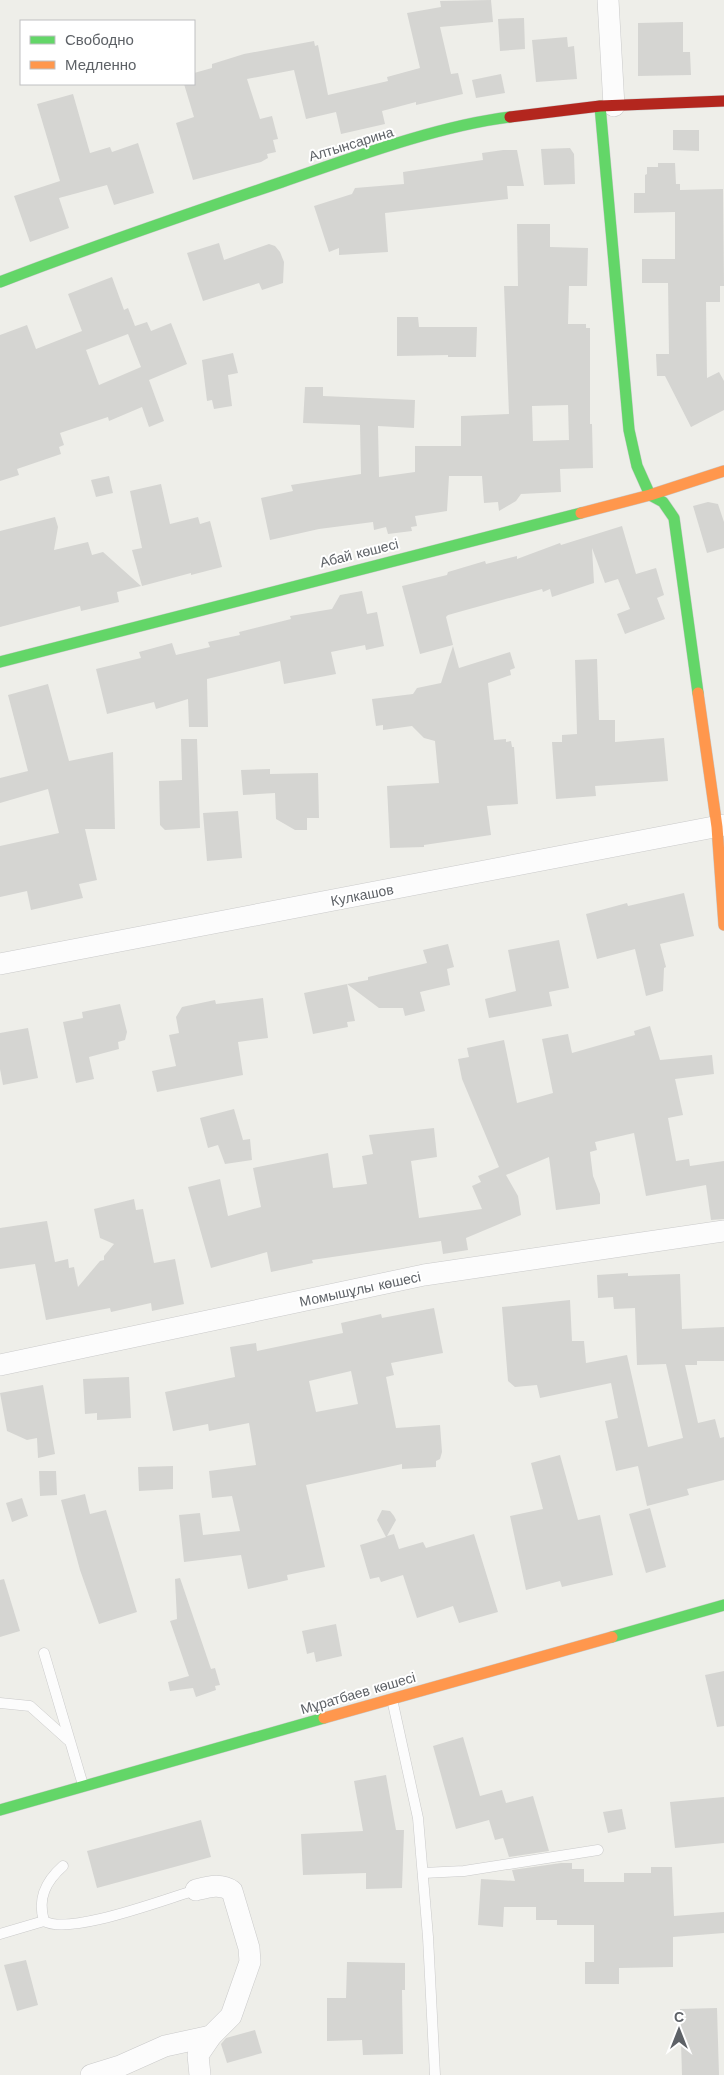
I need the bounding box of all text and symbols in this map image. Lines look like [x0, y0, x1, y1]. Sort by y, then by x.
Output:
legend [20, 20, 195, 85]
text: Свободно [65, 31, 134, 49]
text: Медленно [65, 56, 136, 74]
street label: Алтынсарина [307, 123, 395, 164]
street label: Абай көшесі [318, 536, 400, 570]
street label: Кулкашов [329, 881, 395, 909]
street label: Момышұлы көшесі [298, 1268, 422, 1310]
street label: Мұратбаев көшесі [299, 1669, 417, 1717]
north arrow [654, 2005, 704, 2055]
text: С [674, 2009, 684, 2025]

